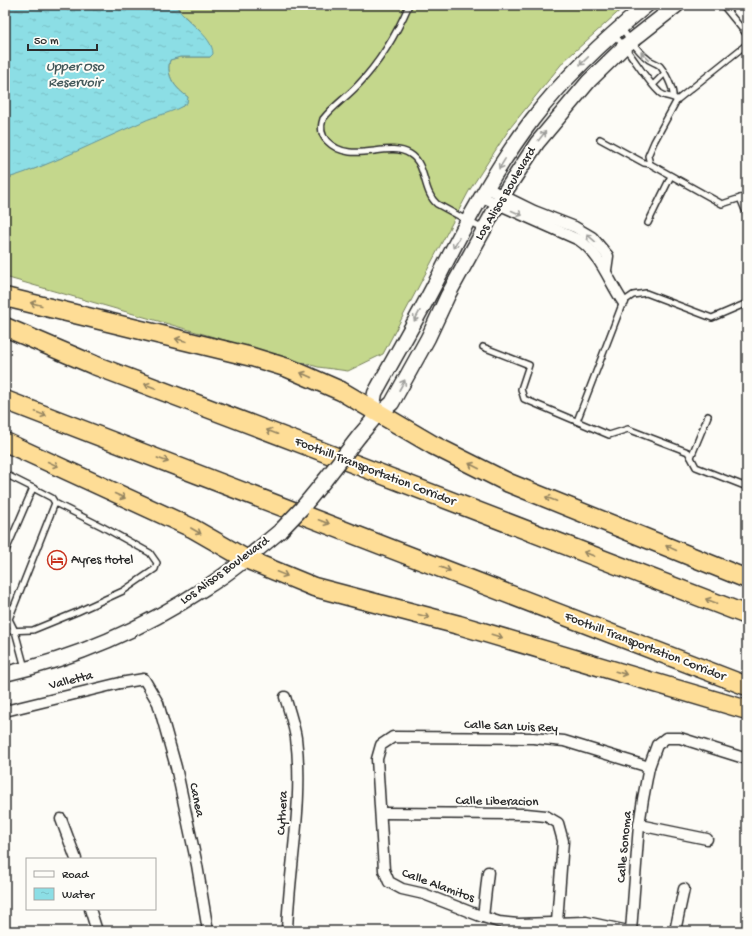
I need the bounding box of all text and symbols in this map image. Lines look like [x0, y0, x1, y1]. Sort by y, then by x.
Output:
scale bar [28, 26, 97, 52]
text: 50 m [34, 35, 59, 49]
one-way arrow [640, 51, 650, 61]
one-way arrow [579, 56, 589, 65]
water label: Upper Oso Reservoir [46, 59, 105, 92]
one-way arrow [538, 131, 546, 142]
street label: Los Alisos Boulevard [472, 143, 541, 243]
one-way arrow [498, 158, 506, 170]
one-way arrow [511, 210, 523, 217]
one-way arrow [586, 233, 596, 242]
one-way arrow [452, 237, 460, 249]
one-way arrow [30, 300, 43, 308]
one-way arrow [413, 309, 421, 321]
one-way arrow [175, 336, 188, 343]
one-way arrow [300, 371, 312, 379]
one-way arrow [399, 379, 406, 391]
one-way arrow [145, 382, 157, 390]
one-way arrow [35, 411, 47, 419]
one-way arrow [266, 428, 278, 436]
street label: Foothill Transportation Corridor [292, 434, 459, 510]
one-way arrow [156, 457, 169, 464]
one-way arrow [47, 461, 59, 469]
one-way arrow [468, 462, 480, 470]
one-way arrow [114, 492, 126, 500]
one-way arrow [545, 495, 557, 503]
one-way arrow [317, 518, 329, 526]
one-way arrow [190, 527, 202, 535]
street label: Los Alisos Boulevard [178, 533, 274, 608]
one-way arrow [666, 544, 678, 551]
hotel icon: Ayres Hotel [46, 549, 68, 571]
one-way arrow [584, 550, 596, 558]
place label: Ayres Hotel [71, 553, 133, 568]
one-way arrow [438, 565, 450, 573]
one-way arrow [275, 570, 287, 578]
one-way arrow [705, 596, 717, 604]
street label: Foothill Transportation Corridor [562, 609, 729, 685]
one-way arrow [417, 612, 430, 620]
one-way arrow [490, 633, 503, 640]
street label: Valletta [47, 668, 95, 694]
one-way arrow [615, 670, 628, 677]
street label: Calle San Luis Rey [464, 718, 559, 736]
street label: Canea [185, 782, 207, 819]
street label: Cythera [274, 790, 292, 835]
street label: Calle Liberacion [455, 794, 539, 810]
street label: Calle Sonoma [614, 810, 636, 883]
legend [26, 858, 156, 910]
street label: Calle Alamitos [400, 866, 478, 907]
text: Road [62, 869, 89, 883]
text: Water [62, 889, 96, 903]

